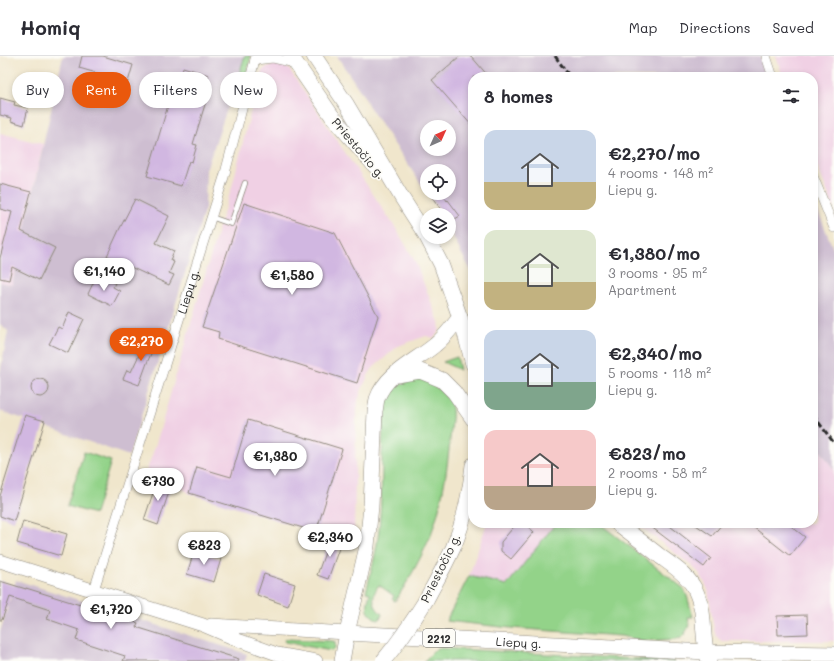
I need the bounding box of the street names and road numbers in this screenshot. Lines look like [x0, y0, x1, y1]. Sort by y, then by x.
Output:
street label: Priestočio g. [329, 114, 389, 182]
street label: Liepų g. [173, 267, 202, 316]
street label: Priestočio g. [416, 531, 464, 605]
road number: 2212 [423, 629, 455, 647]
street label: Liepų g. [495, 633, 542, 651]

